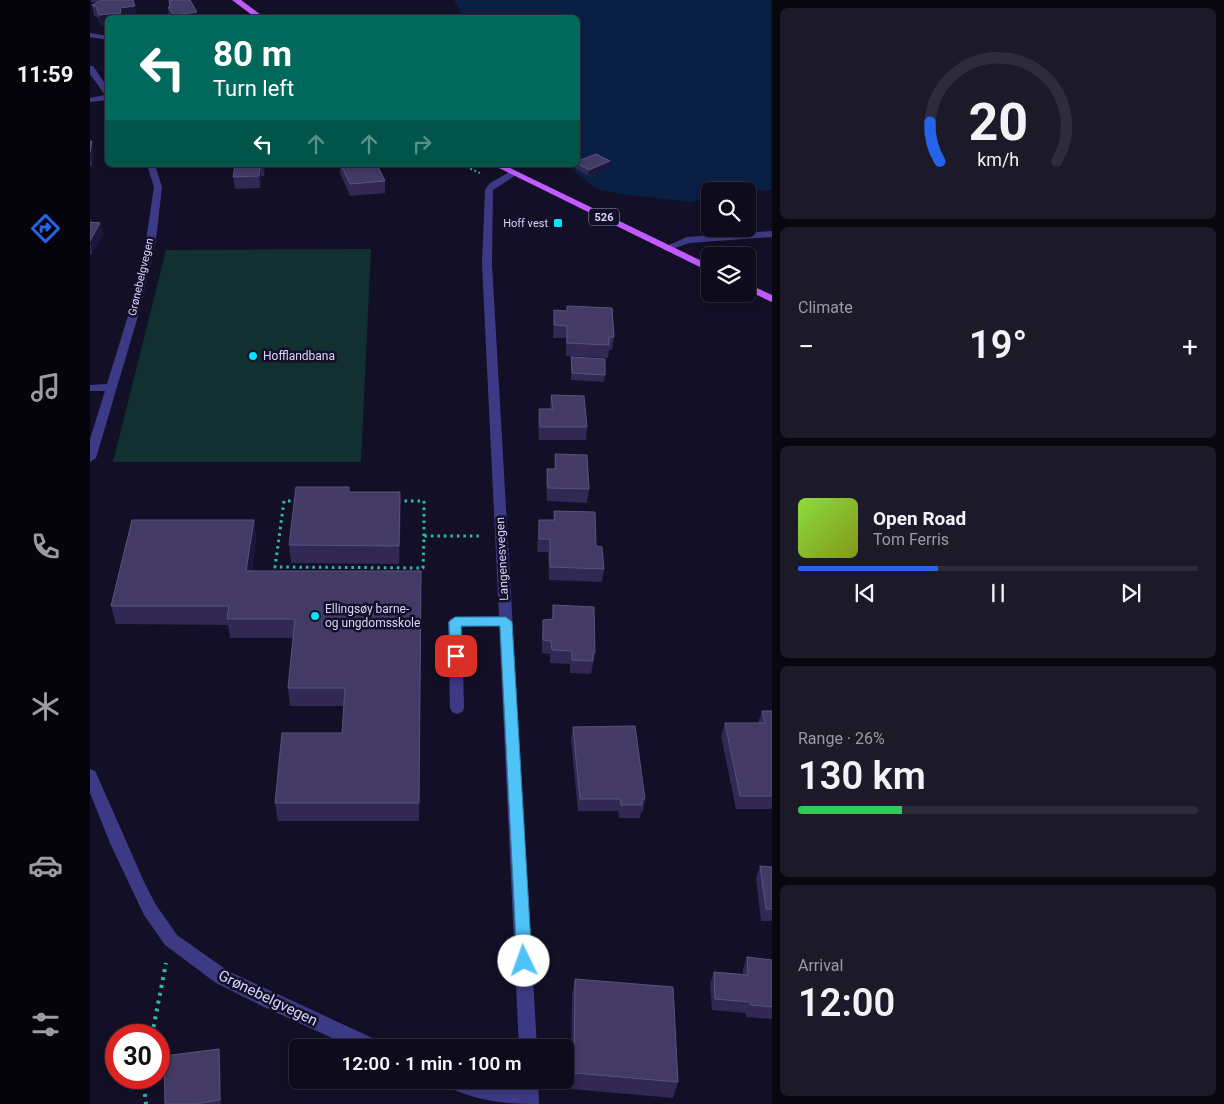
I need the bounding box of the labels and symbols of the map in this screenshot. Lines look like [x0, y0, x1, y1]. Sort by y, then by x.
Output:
road number: 526 [589, 208, 619, 226]
place label: Hoff vest [503, 217, 548, 230]
marker: Hoff vest [552, 217, 564, 229]
street label: Grønebelgvegen [126, 237, 156, 317]
place label: Hofflandbana [263, 349, 335, 363]
marker: Hofflandbana [247, 350, 259, 362]
street label: Langenesvegen [493, 517, 511, 601]
place label: Ellingsøy barne- og ungdomsskole [325, 602, 420, 630]
marker: Ellingsøy barne- og ungdomsskole [309, 610, 321, 622]
pin [435, 635, 477, 677]
position arrow [497, 934, 549, 986]
street label: Grønebelgvegen [215, 966, 321, 1030]
speed limit sign: 30 [105, 1024, 170, 1089]

